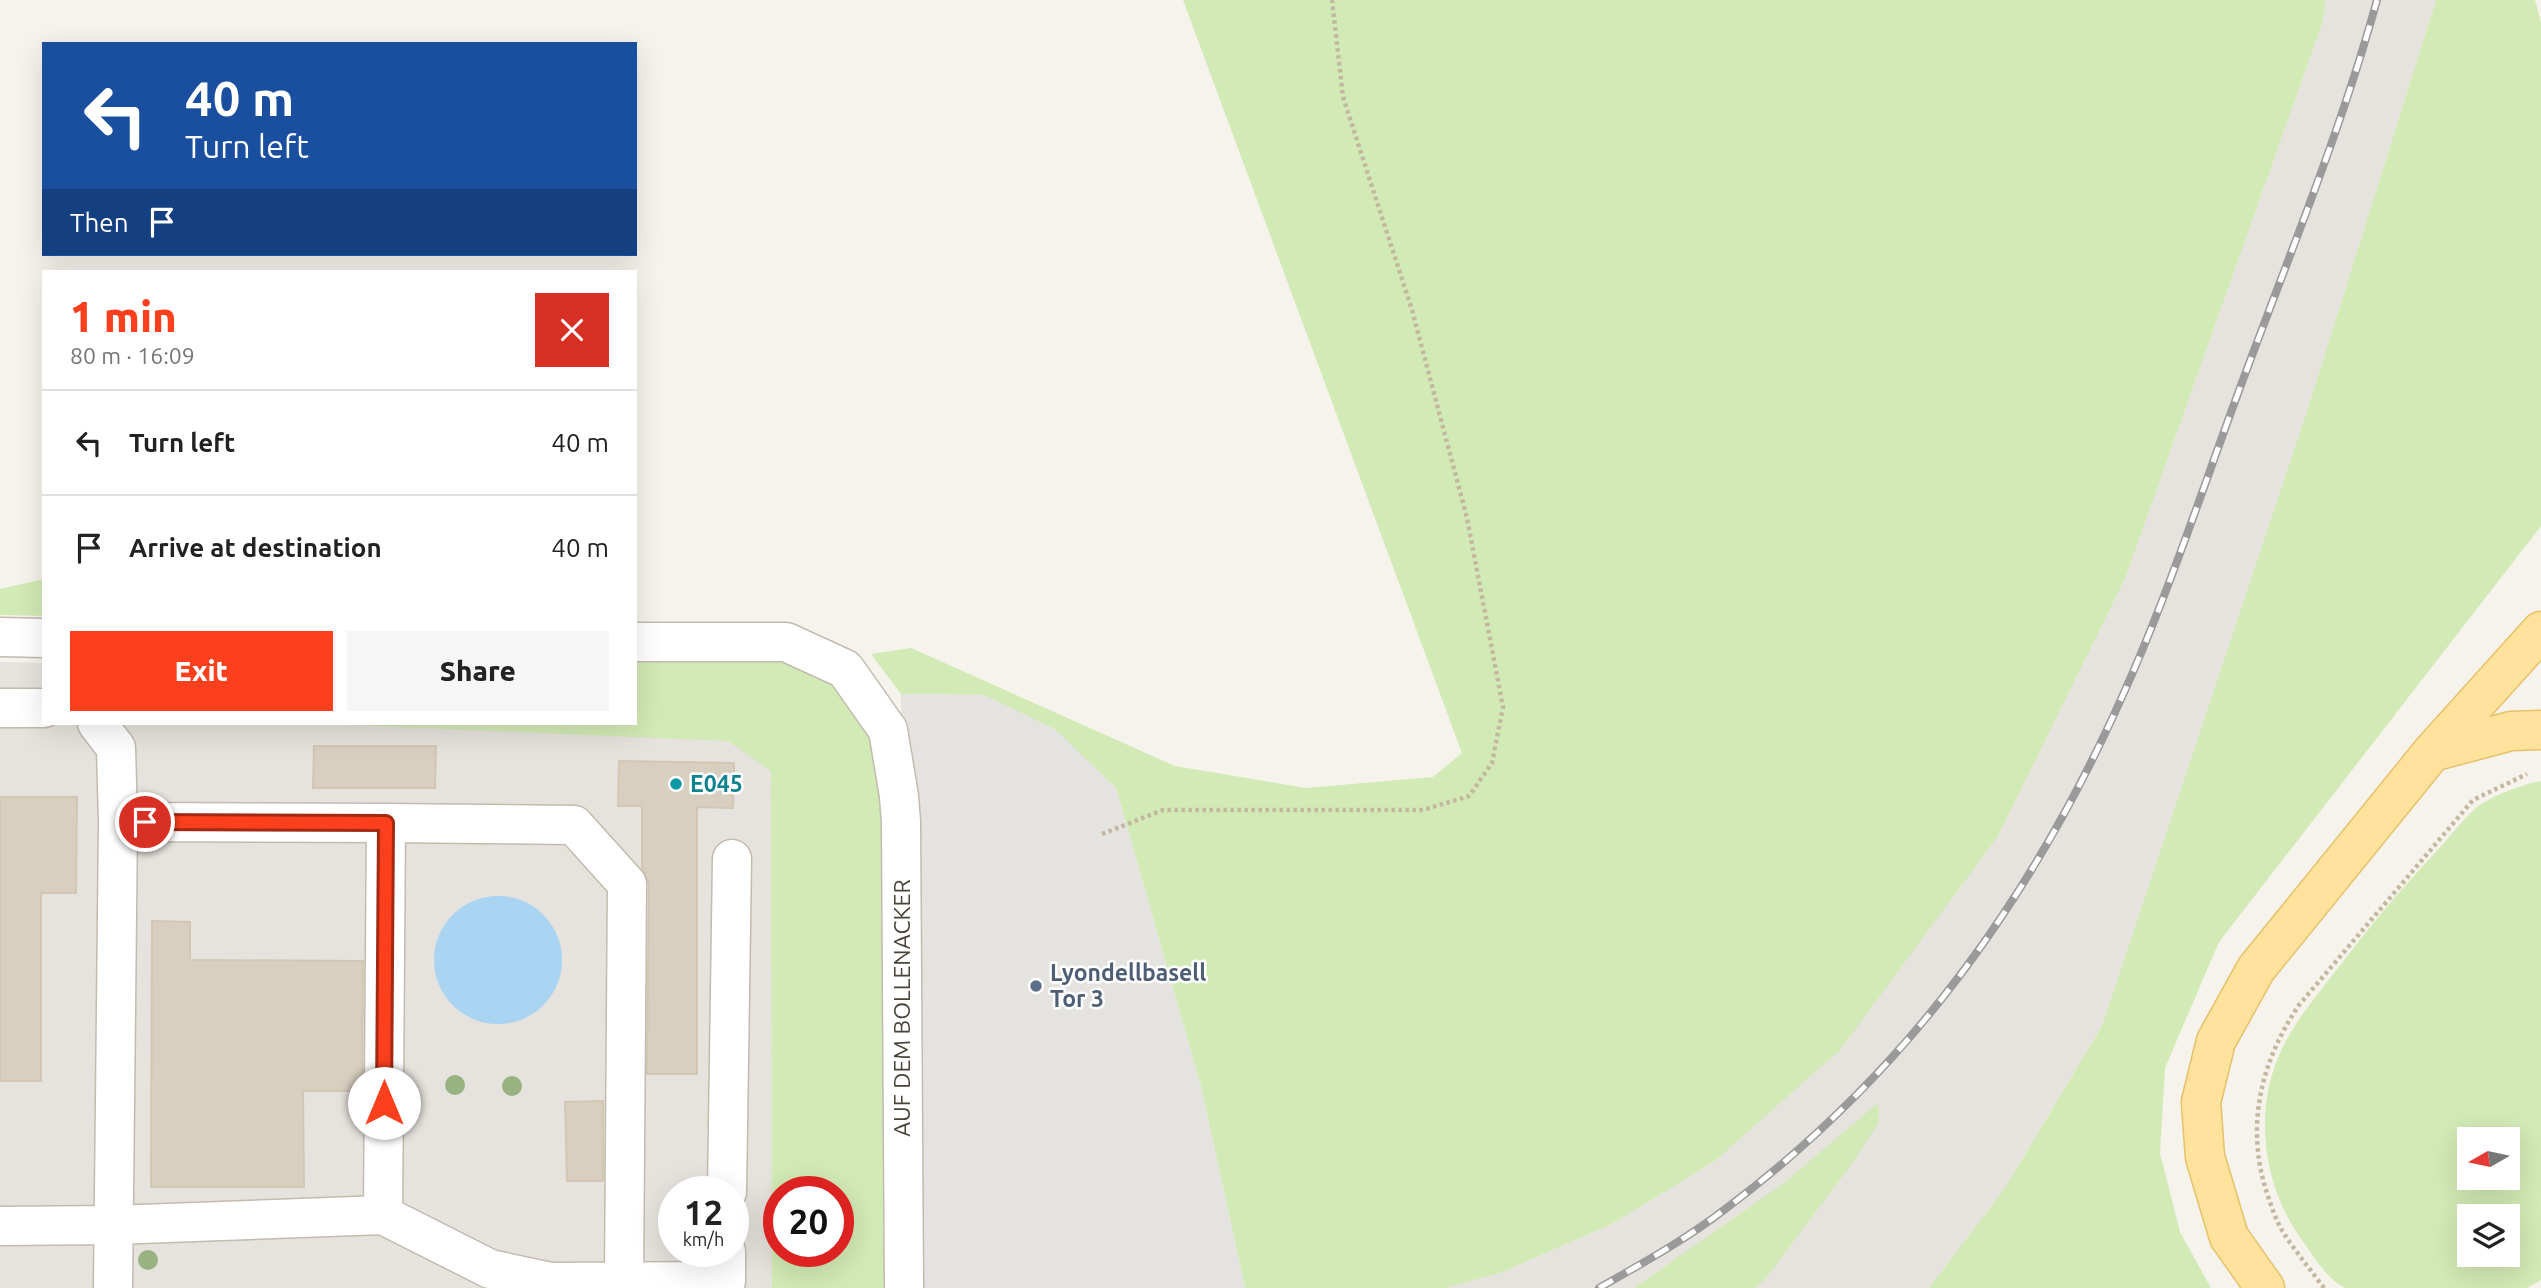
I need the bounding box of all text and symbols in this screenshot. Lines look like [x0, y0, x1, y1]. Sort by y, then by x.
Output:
icon: left [70, 70, 161, 161]
text: 40 m [185, 70, 294, 125]
text: Turn left [185, 128, 309, 164]
icon: arrive [143, 203, 181, 241]
text: Then [70, 208, 129, 237]
text: 1 min [70, 293, 177, 340]
button: close [535, 293, 609, 367]
text: 80 m · 16:09 [70, 343, 195, 368]
icon: left [70, 424, 108, 462]
text: Turn left [129, 428, 235, 457]
text: 40 m [551, 428, 609, 457]
icon: arrive [70, 529, 108, 567]
text: Arrive at destination [129, 533, 382, 562]
text: 40 m [551, 533, 609, 562]
button: Exit [70, 631, 333, 711]
button: Share [347, 631, 609, 711]
place label: E045 [690, 771, 743, 796]
marker: E045 [668, 776, 684, 792]
pin [115, 792, 175, 852]
icon: arrive [126, 803, 164, 841]
street label: AUF DEM BOLLENACKER [889, 879, 914, 1137]
place label: Lyondellbasell Tor 3 [1050, 960, 1206, 1011]
marker: Lyondellbasell Tor 3 [1028, 978, 1044, 994]
position arrow [347, 1066, 421, 1140]
north arrow [2457, 1127, 2520, 1190]
map controls [2457, 1127, 2520, 1267]
speed limit sign: 20 [763, 1176, 854, 1267]
text: 12 [684, 1192, 723, 1232]
button: layers [2457, 1204, 2520, 1267]
text: km/h [683, 1229, 724, 1249]

